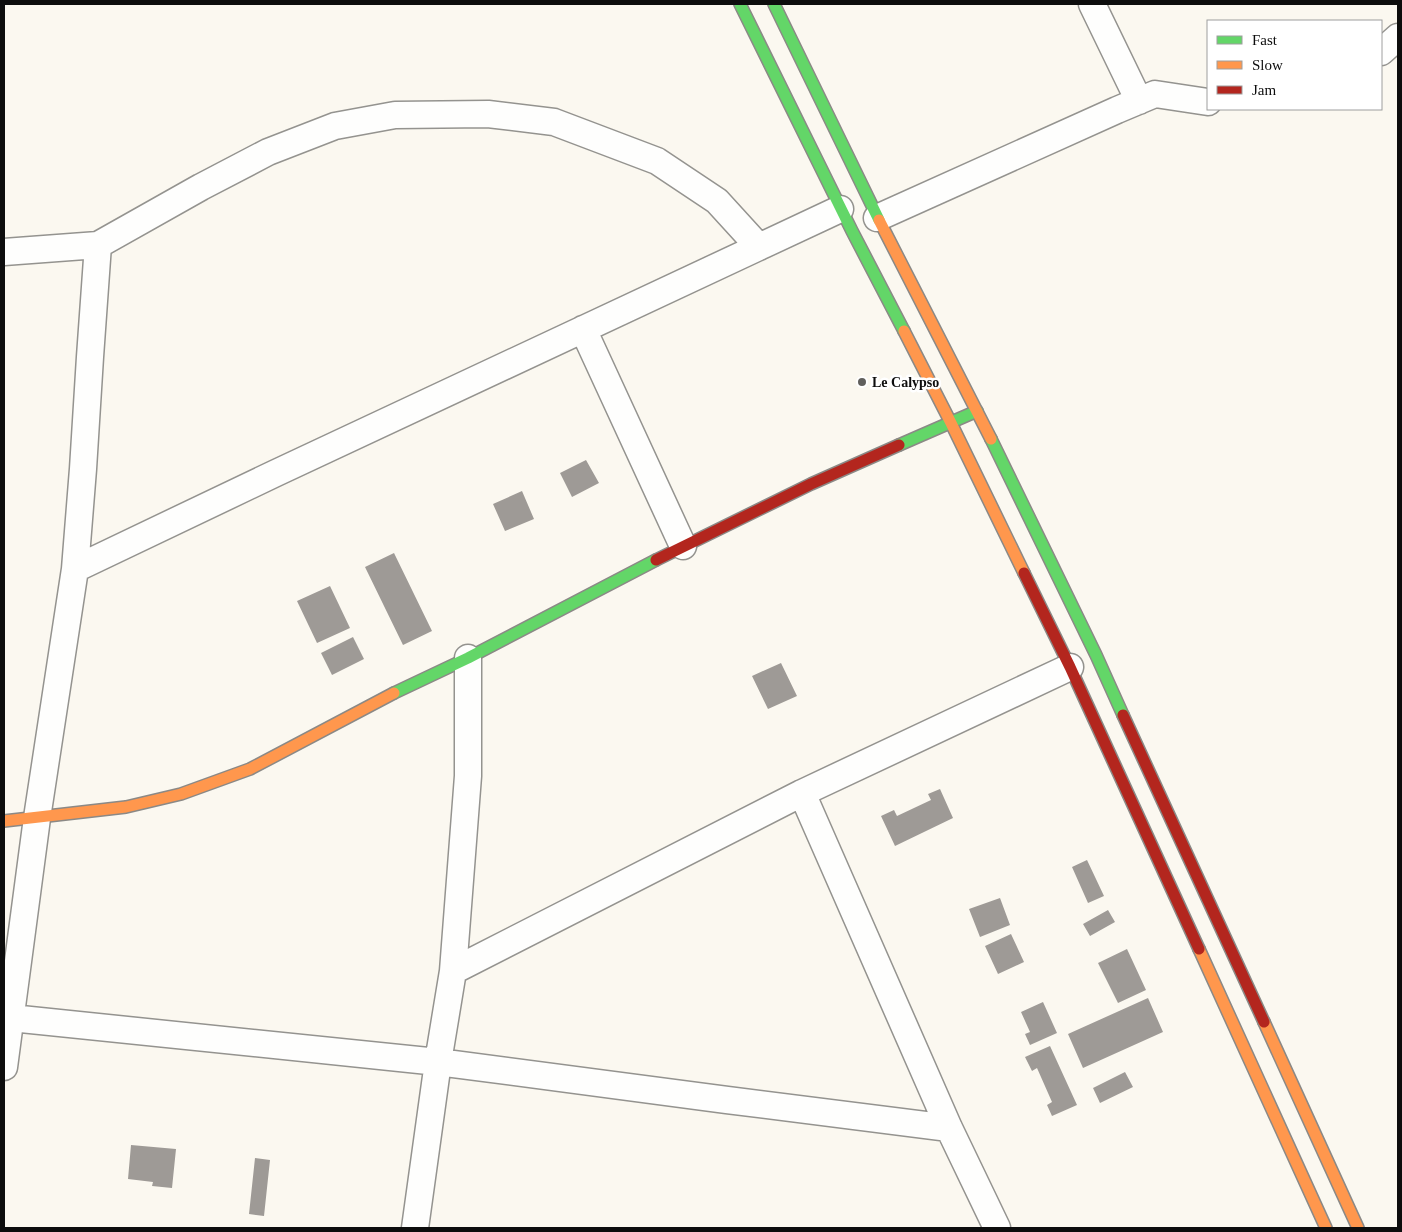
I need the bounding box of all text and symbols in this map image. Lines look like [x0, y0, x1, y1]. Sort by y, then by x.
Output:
legend [1207, 20, 1382, 110]
text: Fast [1252, 32, 1278, 48]
text: Slow [1252, 57, 1283, 73]
text: Jam [1252, 82, 1276, 98]
place label: Le Calypso [872, 375, 939, 390]
marker: Le Calypso [856, 376, 868, 388]

